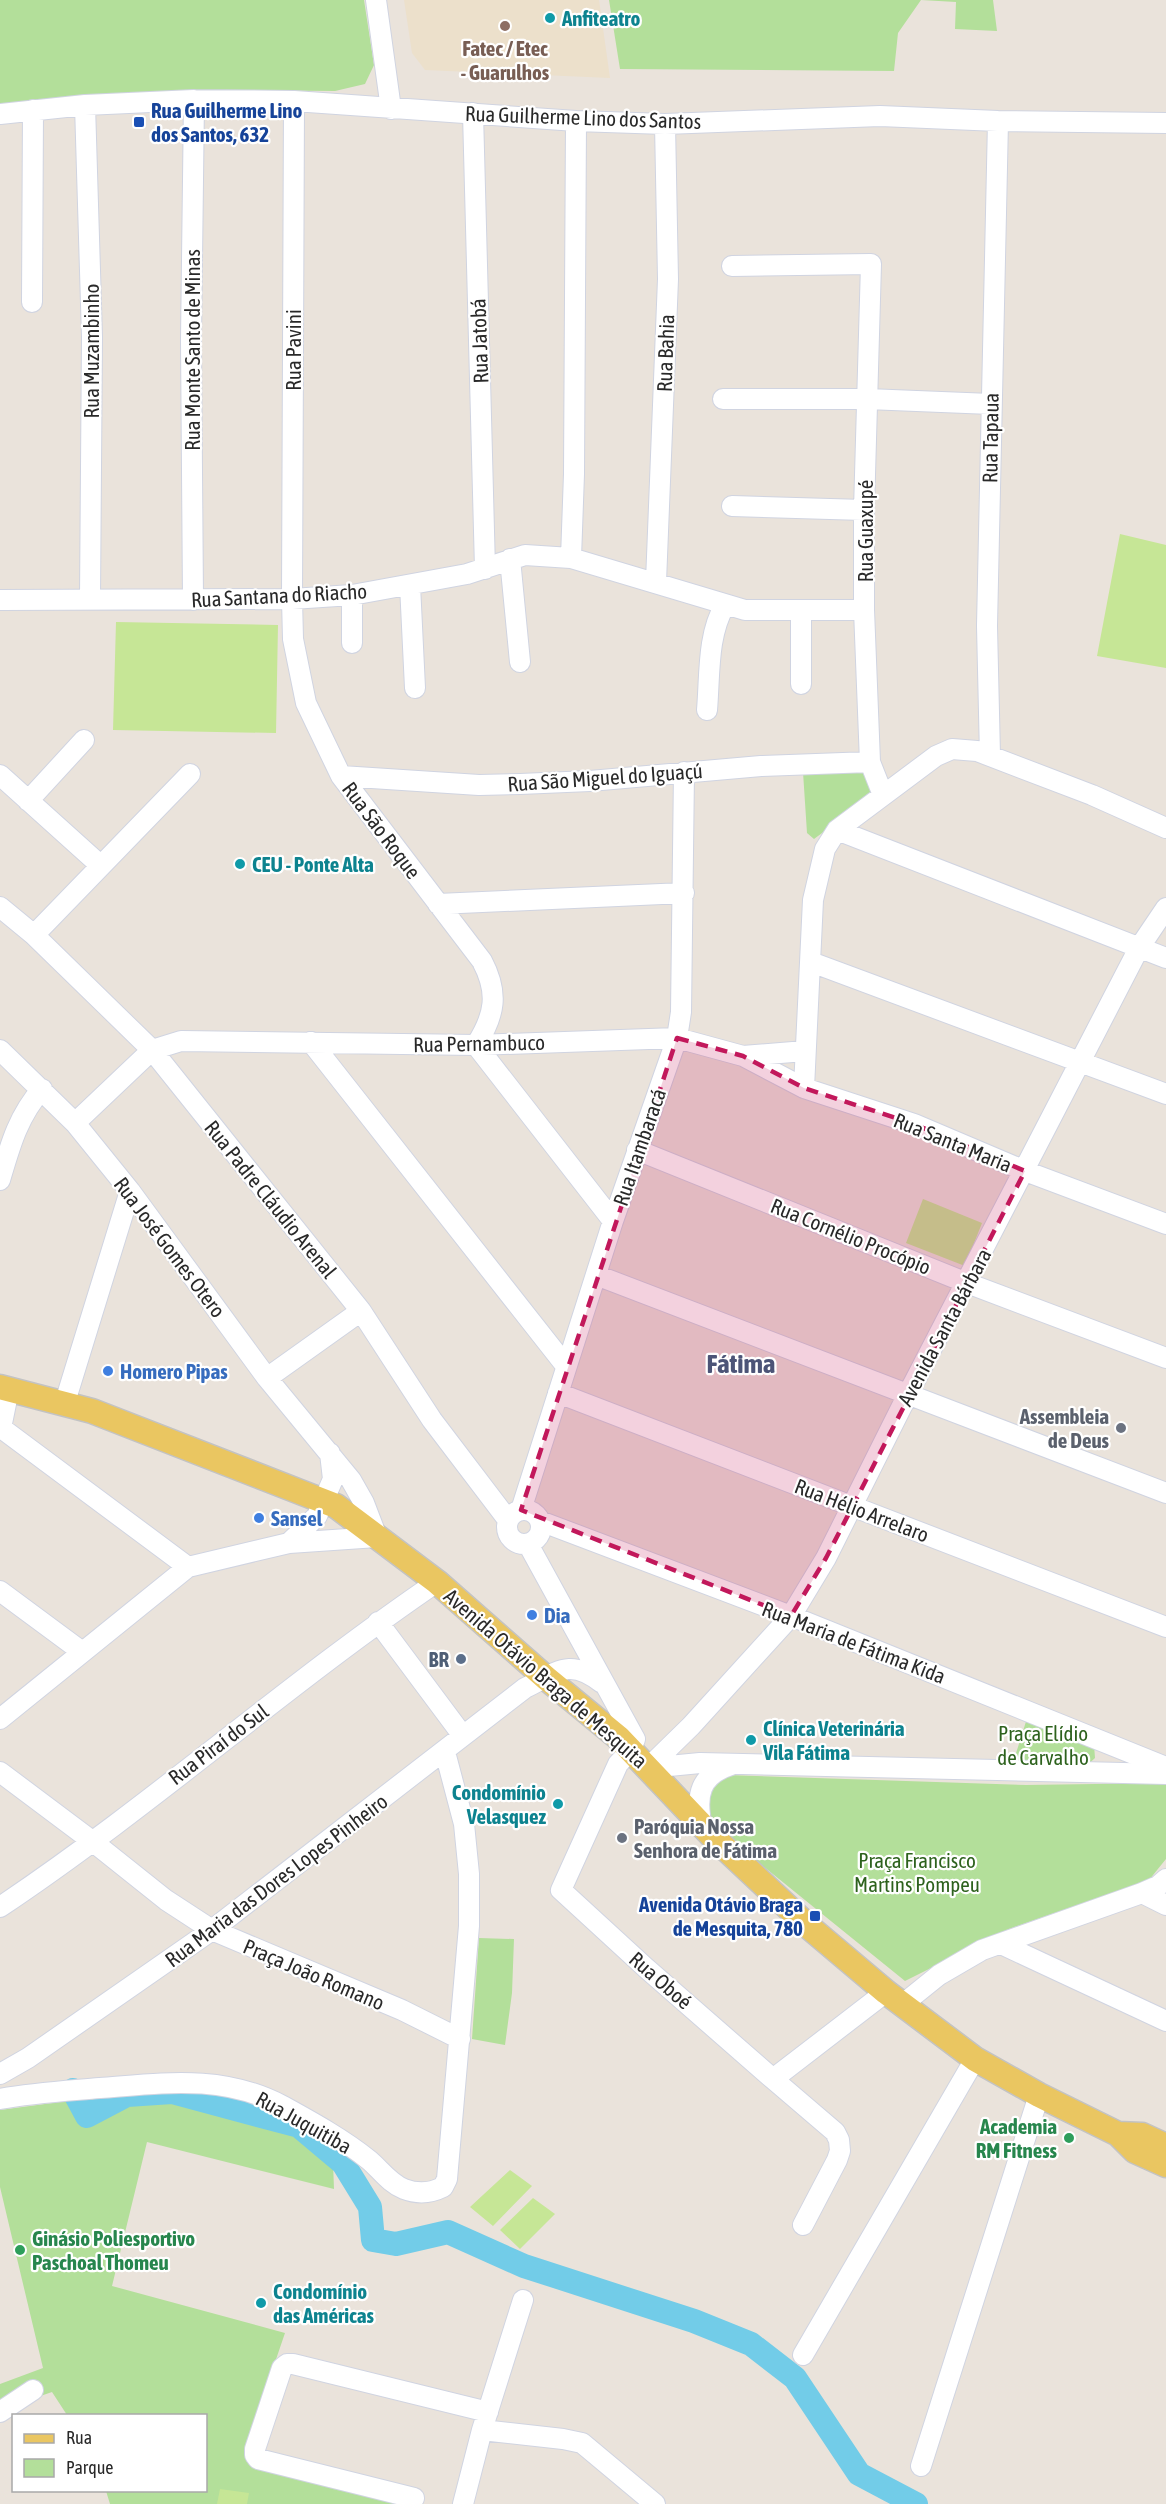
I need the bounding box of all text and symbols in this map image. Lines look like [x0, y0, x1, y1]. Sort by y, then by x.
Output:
place label: Anfiteatro [561, 6, 640, 30]
marker: Anfiteatro [543, 11, 557, 25]
marker: Fatec / Etec - Guarulhos [498, 19, 512, 33]
place label: Fatec / Etec - Guarulhos [461, 36, 550, 84]
place label: Rua Guilherme Lino dos Santos, 632 [151, 98, 303, 146]
street label: Rua Guilherme Lino dos Santos [465, 101, 701, 133]
marker: Rua Guilherme Lino dos Santos, 632 [132, 115, 146, 129]
street label: Rua Monte Santo de Minas [180, 249, 204, 451]
street label: Rua Muzambinho [79, 284, 103, 418]
street label: Rua Jatobá [466, 298, 492, 384]
street label: Rua Pavini [281, 309, 305, 391]
street label: Rua Bahia [652, 314, 678, 392]
street label: Rua Tapaua [977, 393, 1003, 483]
street label: Rua Guaxupé [853, 480, 877, 582]
street label: Rua Santana do Riacho [190, 578, 368, 612]
street label: Rua São Miguel do Iguaçú [507, 758, 703, 796]
street label: Rua São Roque [338, 777, 426, 883]
place label: CEU - Ponte Alta [252, 852, 374, 876]
marker: CEU - Ponte Alta [233, 857, 247, 871]
street label: Rua Pernambuco [413, 1030, 545, 1056]
street label: Rua Itambaracá [608, 1085, 670, 1209]
street label: Rua Santa Maria [890, 1107, 1016, 1177]
street label: Rua Padre Cláudio Arenal [200, 1115, 342, 1283]
street label: Rua José Gomes Otero [109, 1172, 231, 1322]
street label: Rua Cornélio Procópio [768, 1193, 934, 1279]
street label: Avenida Santa Bárbara [892, 1244, 996, 1410]
district label: Fátima [707, 1348, 775, 1379]
place label: Homero Pipas [120, 1359, 228, 1383]
marker: Homero Pipas [101, 1364, 115, 1378]
place label: Assembleia de Deus [1019, 1404, 1110, 1452]
marker: Assembleia de Deus [1114, 1421, 1128, 1435]
street label: Rua Hélio Arrelaro [792, 1473, 932, 1547]
place label: Sansel [271, 1506, 323, 1530]
marker: Sansel [252, 1511, 266, 1525]
street label: Avenida Otávio Braga de Mesquita [440, 1583, 652, 1773]
street label: Rua Maria de Fátima Kida [759, 1596, 949, 1688]
place label: Dia [544, 1603, 571, 1627]
marker: Dia [525, 1608, 539, 1622]
place label: BR [429, 1647, 449, 1671]
marker: BR [454, 1652, 468, 1666]
street label: Rua Piraí do Sul [163, 1699, 273, 1789]
place label: Clínica Veterinária Vila Fátima [762, 1716, 905, 1764]
park label: Praça Elídio de Carvalho [997, 1721, 1089, 1769]
marker: Clínica Veterinária Vila Fátima [744, 1733, 758, 1747]
place label: Condomínio Velasquez [452, 1780, 546, 1828]
street label: Rua Maria das Dores Lopes Pinheiro [160, 1789, 392, 1971]
marker: Condomínio Velasquez [551, 1797, 565, 1811]
place label: Paróquia Nossa Senhora de Fátima [634, 1814, 777, 1862]
marker: Paróquia Nossa Senhora de Fátima [615, 1831, 629, 1845]
park label: Praça Francisco Martins Pompeu [854, 1848, 980, 1896]
place label: Avenida Otávio Braga de Mesquita, 780 [638, 1892, 803, 1940]
marker: Avenida Otávio Braga de Mesquita, 780 [808, 1909, 822, 1923]
street label: Praça João Romano [240, 1934, 388, 2014]
street label: Rua Oboé [625, 1946, 697, 2014]
street label: Rua Juquitiba [252, 2086, 356, 2158]
place label: Academia RM Fitness [976, 2114, 1058, 2162]
marker: Academia RM Fitness [1062, 2131, 1076, 2145]
place label: Ginásio Poliesportivo Paschoal Thomeu [32, 2226, 195, 2274]
marker: Ginásio Poliesportivo Paschoal Thomeu [13, 2243, 27, 2257]
place label: Condomínio das Américas [273, 2279, 375, 2327]
marker: Condomínio das Américas [254, 2296, 268, 2310]
legend [12, 2414, 207, 2492]
text: Rua [66, 2427, 92, 2448]
text: Parque [66, 2457, 114, 2478]

